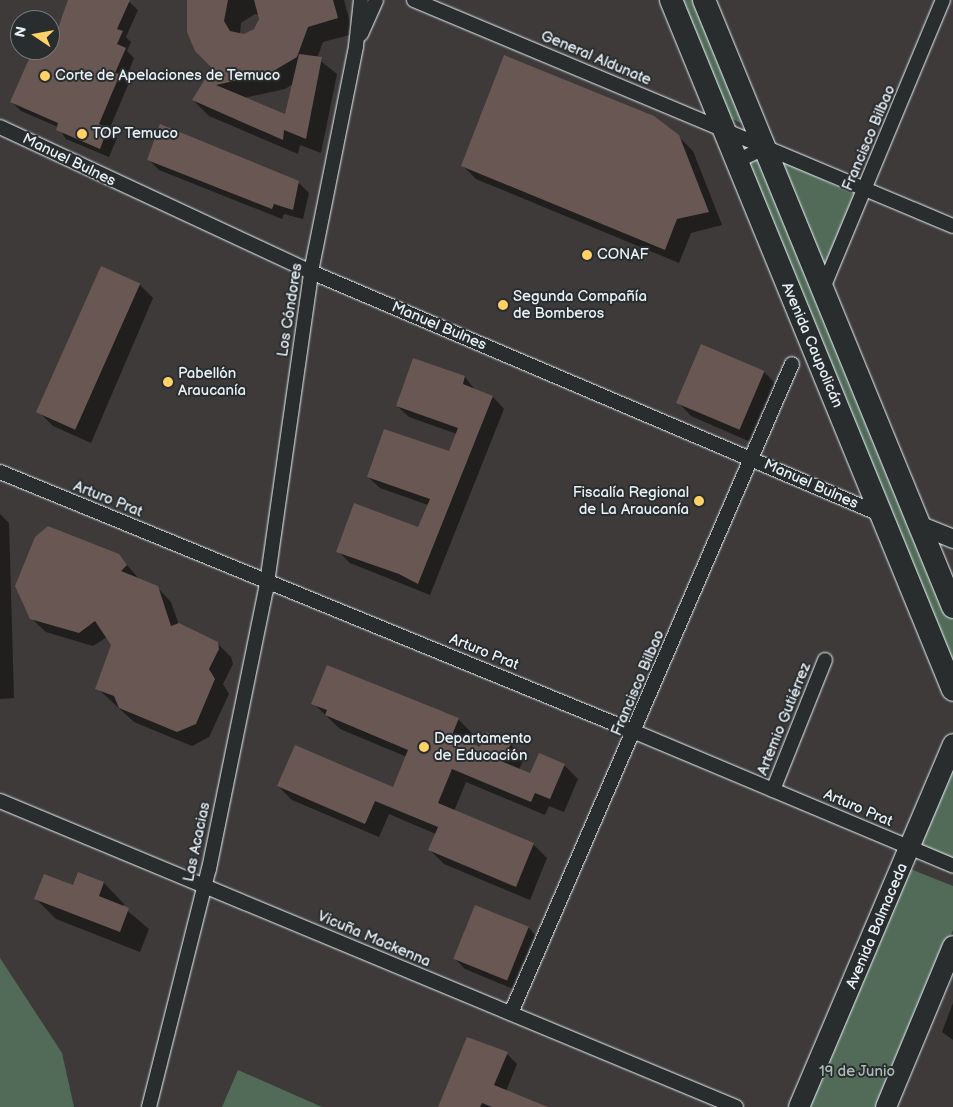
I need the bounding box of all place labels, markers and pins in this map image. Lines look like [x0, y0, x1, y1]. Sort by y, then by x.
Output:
place label: Corte de Apelaciones de Temuco [55, 67, 281, 85]
marker: Corte de Apelaciones de Temuco [39, 70, 51, 82]
place label: TOP Temuco [92, 125, 178, 143]
marker: TOP Temuco [76, 128, 88, 140]
place label: CONAF [597, 246, 648, 264]
marker: CONAF [581, 249, 593, 261]
place label: Segunda Compañía de Bomberos [513, 287, 647, 322]
marker: Segunda Compañía de Bomberos [497, 299, 509, 311]
place label: Pabellón Araucanía [178, 364, 246, 399]
marker: Pabellón Araucanía [162, 376, 174, 388]
place label: Fiscalía Regional de La Araucanía [573, 483, 689, 518]
marker: Fiscalía Regional de La Araucanía [693, 495, 705, 507]
place label: Departamento de Educación [434, 729, 531, 764]
marker: Departamento de Educación [418, 741, 430, 753]

